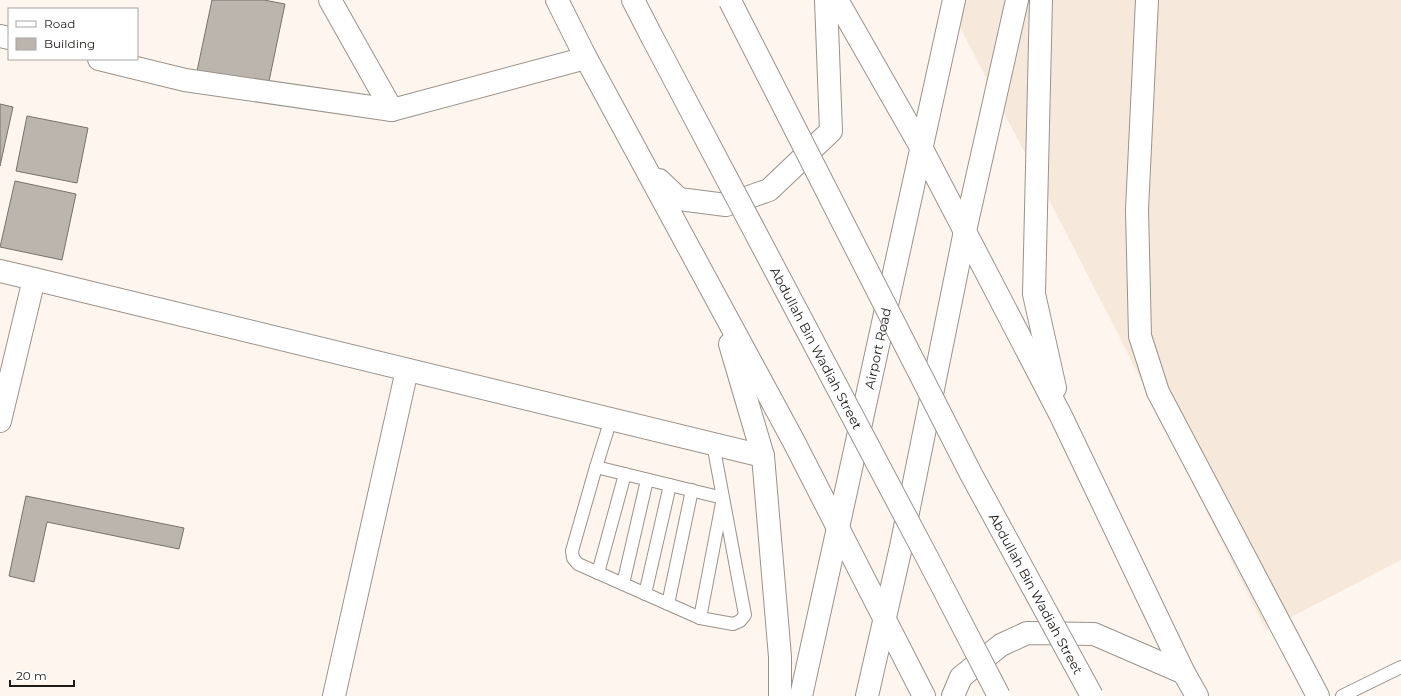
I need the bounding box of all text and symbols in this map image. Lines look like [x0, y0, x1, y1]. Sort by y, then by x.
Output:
legend [8, 8, 138, 60]
text: Road [44, 16, 75, 31]
text: Building [44, 36, 95, 51]
street label: Abdullah Bin Wadiah Street [767, 264, 866, 432]
street label: Airport Road [861, 306, 894, 391]
street label: Abdullah Bin Wadiah Street [986, 510, 1087, 677]
scale bar [10, 662, 74, 688]
text: 20 m [16, 668, 47, 683]

